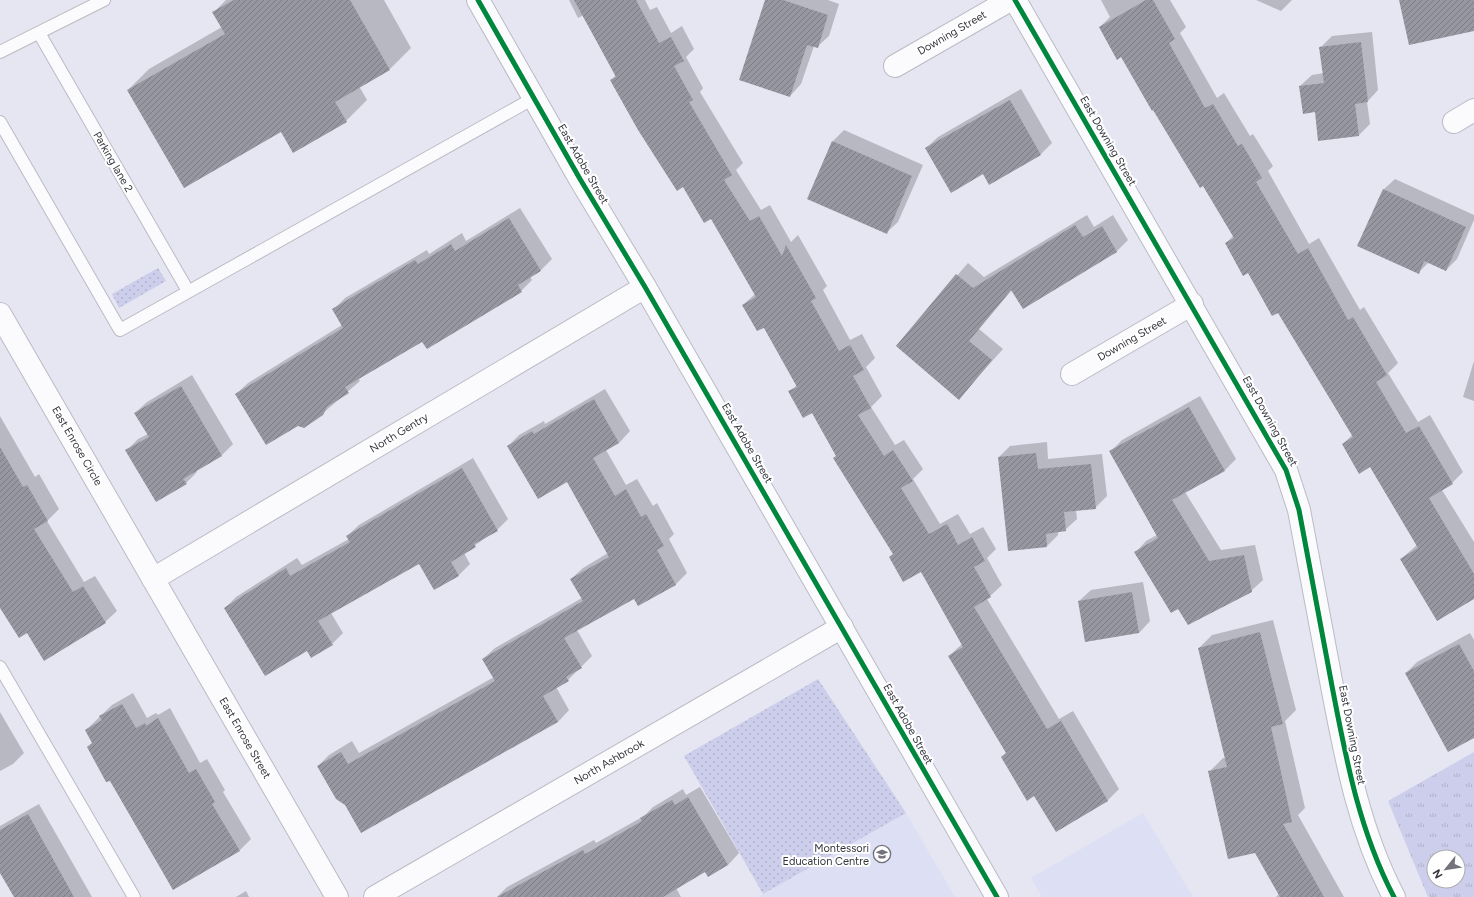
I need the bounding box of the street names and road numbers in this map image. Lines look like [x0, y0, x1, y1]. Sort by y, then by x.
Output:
street label: Downing Street [915, 8, 989, 58]
street label: East Downing Street [1077, 94, 1139, 188]
street label: East Adobe Street [555, 122, 611, 206]
street label: Parking lane 2 [90, 129, 136, 195]
street label: Downing Street [1095, 314, 1169, 364]
street label: East Downing Street [1240, 374, 1300, 468]
street label: East Adobe Street [719, 401, 775, 485]
street label: East Enrose Circle [49, 404, 105, 488]
street label: North Gentry [367, 410, 431, 456]
street label: East Adobe Street [880, 681, 936, 767]
street label: East Downing Street [1336, 684, 1368, 786]
street label: East Enrose Street [216, 695, 274, 781]
street label: North Ashbrook [572, 736, 647, 787]

